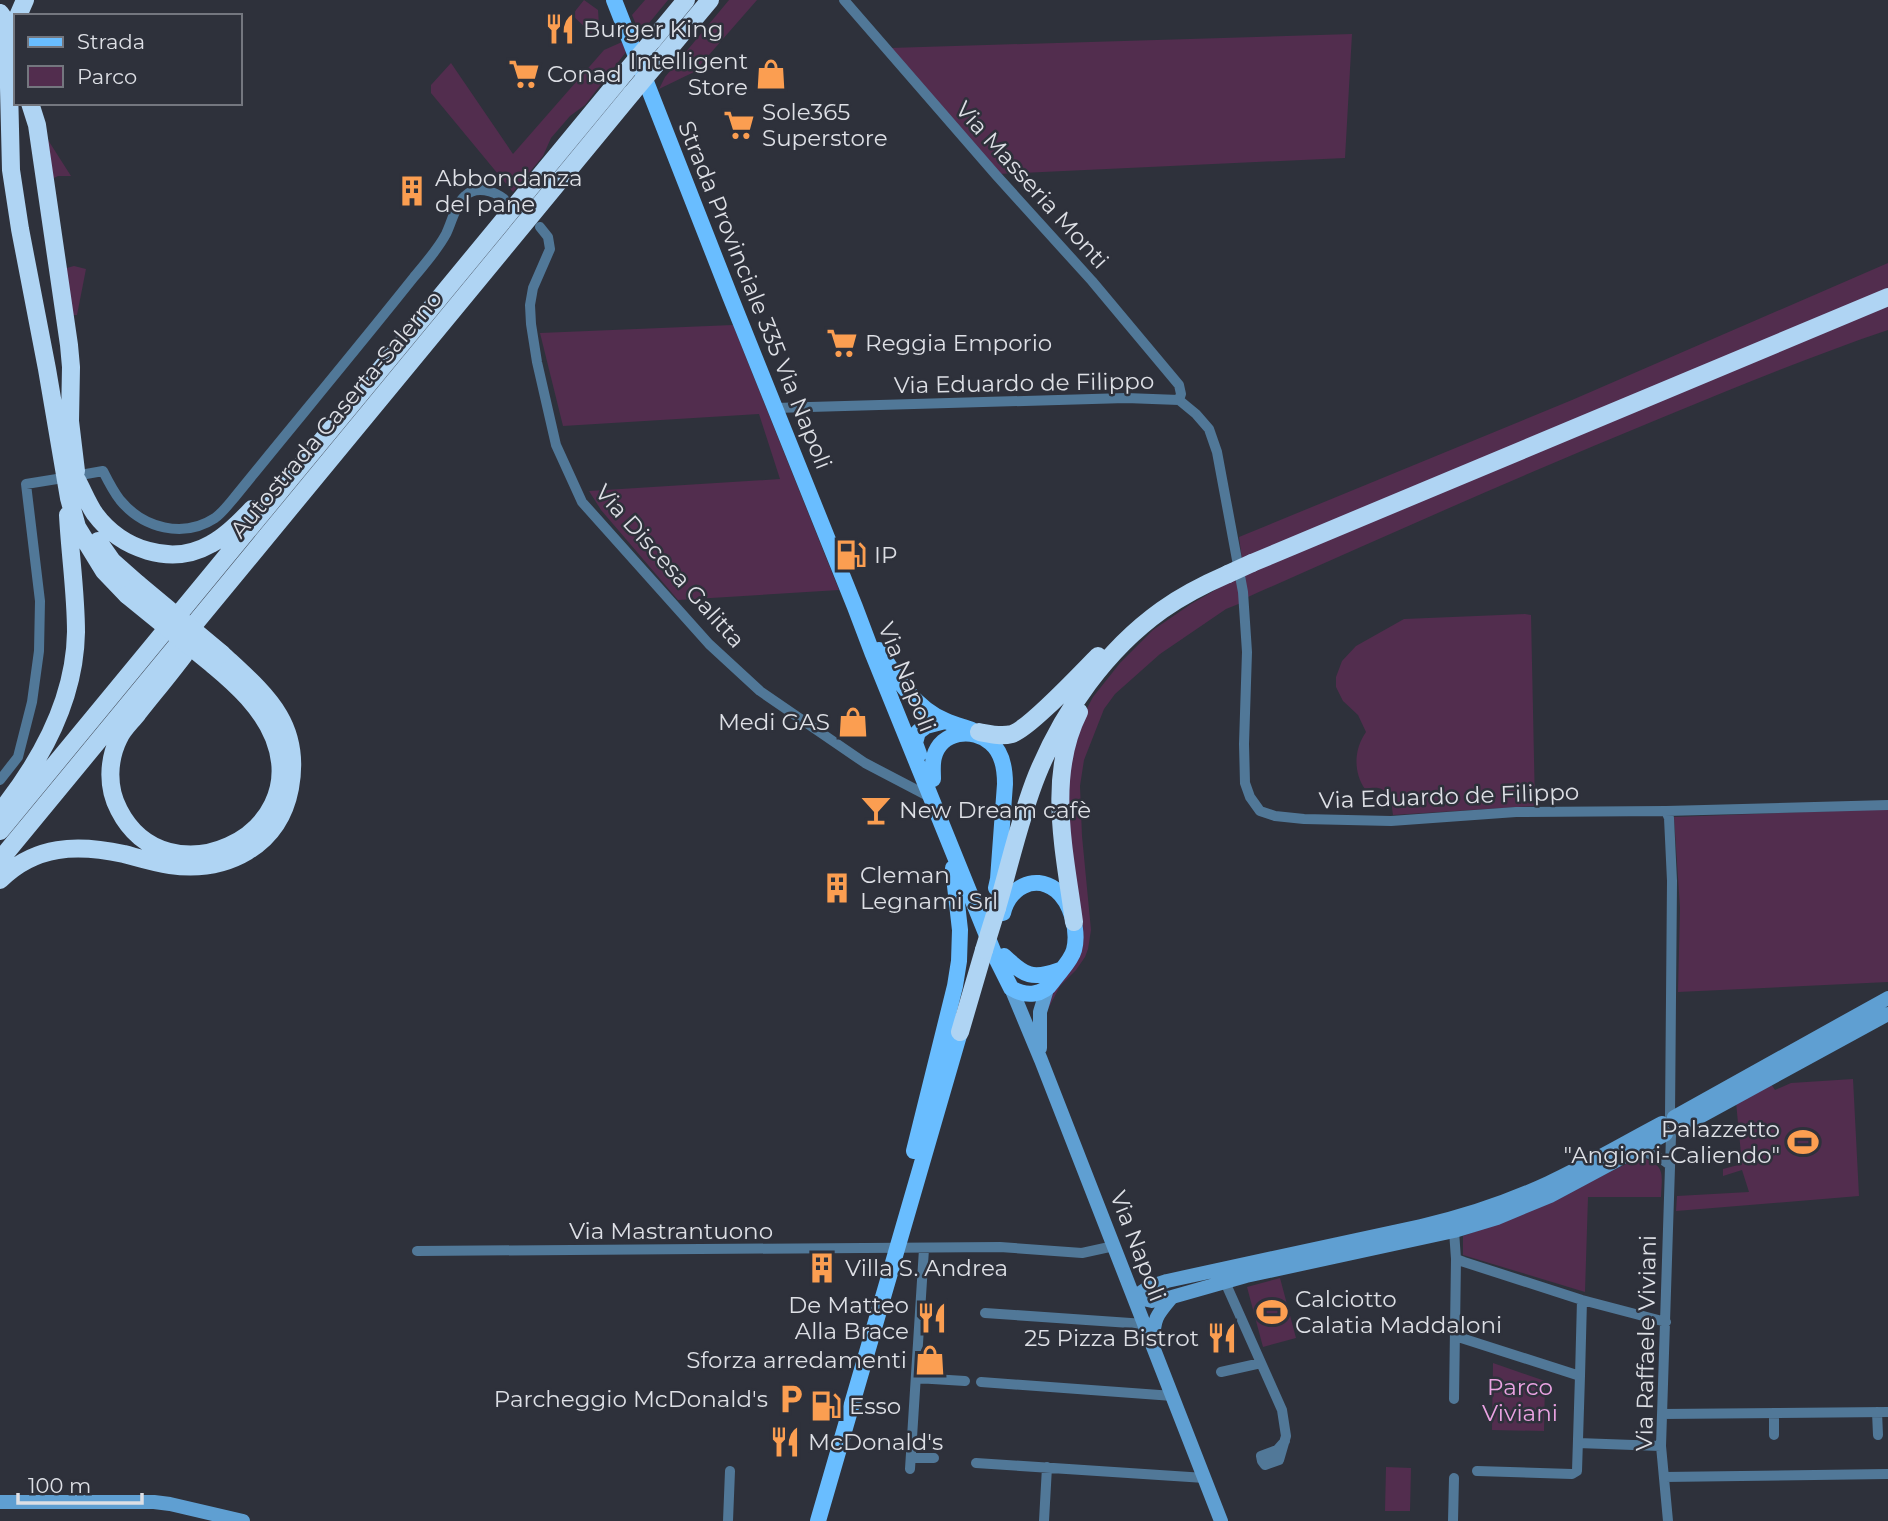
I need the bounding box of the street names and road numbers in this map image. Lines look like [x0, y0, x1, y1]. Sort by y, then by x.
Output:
street label: Via Masseria Monti [949, 96, 1115, 274]
street label: Strada Provinciale 335 Via Napoli [672, 117, 838, 473]
street label: Autostrada Caserta-Salerno [224, 284, 448, 544]
street label: Via Eduardo de Filippo [894, 367, 1154, 399]
street label: Via Discesa Galitta [589, 478, 751, 654]
street label: Via Napoli [872, 618, 942, 736]
street label: Via Eduardo de Filippo [1318, 777, 1580, 815]
street label: Via Napoli [1104, 1187, 1172, 1305]
street label: Via Mastrantuono [569, 1217, 773, 1245]
street label: Via Raffaele Viviani [1630, 1235, 1662, 1451]

